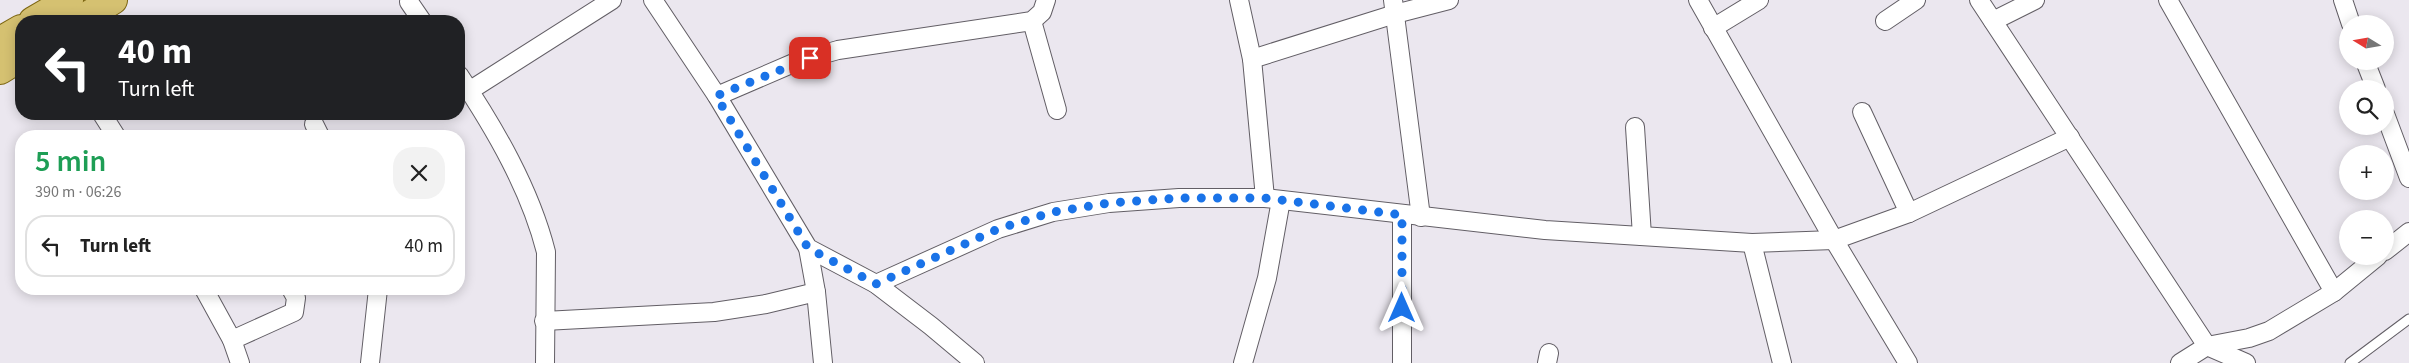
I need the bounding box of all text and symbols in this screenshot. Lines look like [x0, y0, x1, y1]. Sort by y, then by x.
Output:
north arrow [2339, 15, 2394, 70]
map controls [2339, 15, 2394, 265]
text: 40 m [118, 27, 192, 77]
icon: left [35, 35, 100, 100]
pin [789, 37, 831, 79]
icon: arrive [796, 44, 824, 72]
text: Turn left [118, 73, 194, 105]
button: search [2339, 80, 2394, 135]
text: 5 min [35, 140, 106, 183]
button: + [2339, 145, 2394, 200]
button: close [393, 147, 445, 199]
text: 390 m · 06:26 [35, 181, 122, 203]
button: − [2339, 210, 2394, 265]
icon: left [37, 232, 65, 260]
text: Turn left [80, 233, 151, 260]
text: 40 m [405, 233, 443, 260]
position arrow [1375, 281, 1427, 333]

